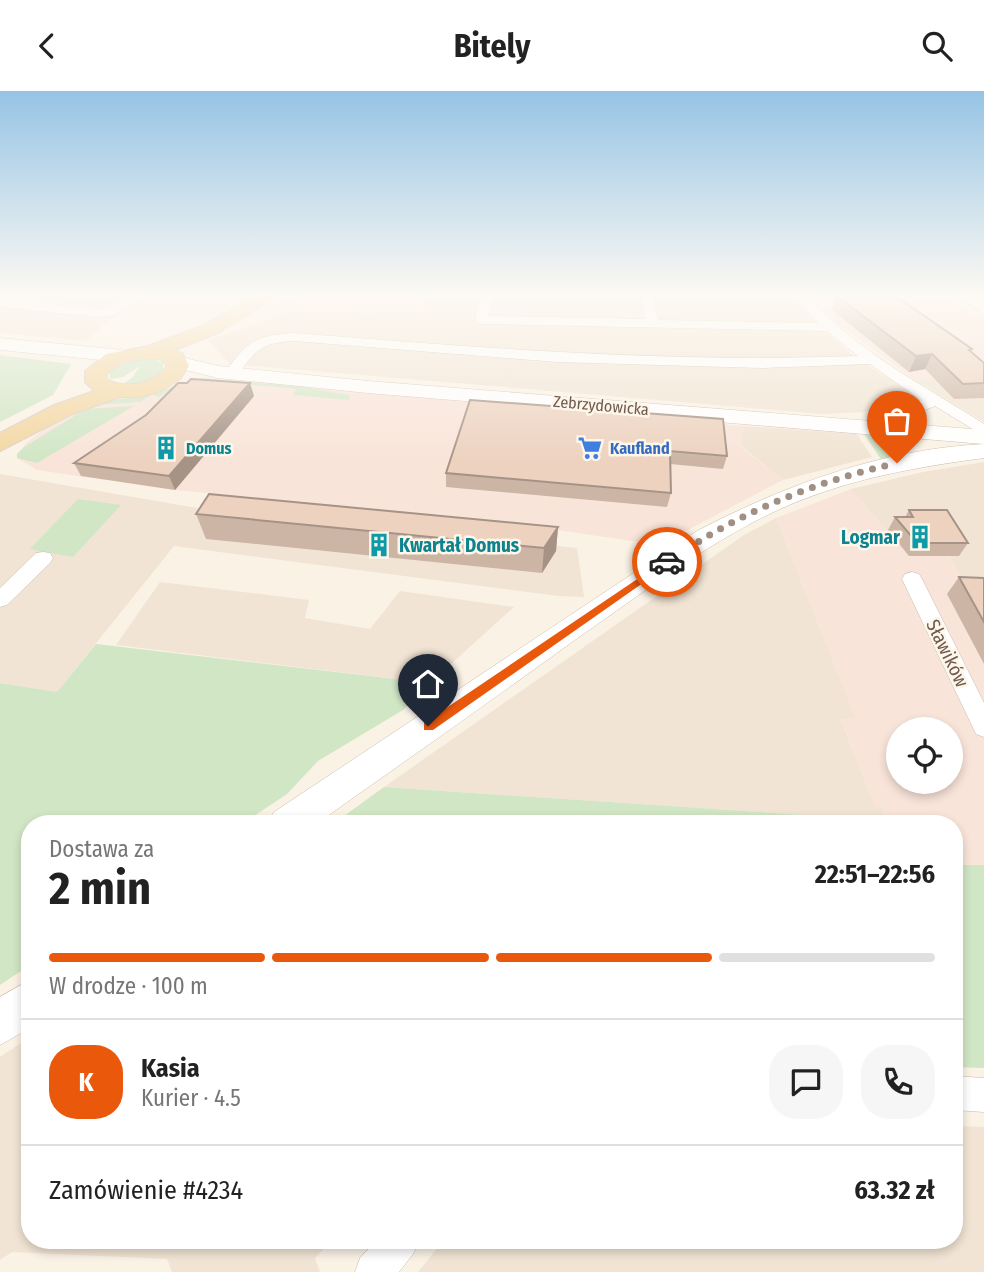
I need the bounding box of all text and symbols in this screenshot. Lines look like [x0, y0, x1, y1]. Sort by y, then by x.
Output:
icon: back [28, 27, 66, 65]
text: Bitely [454, 27, 530, 65]
icon: search [918, 27, 956, 65]
pin [867, 391, 927, 463]
street label: Zebrzydowicka [552, 392, 650, 419]
icon: bag [878, 402, 916, 440]
building icon: Domus [152, 434, 180, 462]
supermarket icon: Kaufland [576, 434, 604, 462]
place label: Domus [186, 439, 232, 458]
place label: Kaufland [610, 439, 670, 458]
building icon: Logmar [906, 523, 934, 551]
place label: Logmar [841, 526, 901, 549]
courier [632, 527, 702, 597]
building icon: Kwartał Domus [365, 531, 393, 559]
place label: Kwartał Domus [399, 534, 520, 557]
icon: car [648, 543, 686, 581]
street label: Sławików [921, 616, 974, 691]
pin [398, 654, 458, 726]
icon: home [409, 665, 447, 703]
map controls [886, 717, 963, 794]
button: locate [886, 717, 963, 794]
text: Dostawa za [49, 835, 154, 863]
text: 22:51–22:56 [815, 859, 935, 890]
text: 2 min [49, 861, 151, 916]
text: W drodze · 100 m [49, 972, 208, 1000]
button: chat [769, 1045, 843, 1119]
button: phone [861, 1045, 935, 1119]
text: Kasia [141, 1053, 200, 1084]
text: K [78, 1067, 94, 1098]
text: Kurier · 4.5 [141, 1084, 241, 1112]
text: Zamówienie #4234 [49, 1175, 243, 1206]
text: 63.32 zł [854, 1175, 935, 1206]

